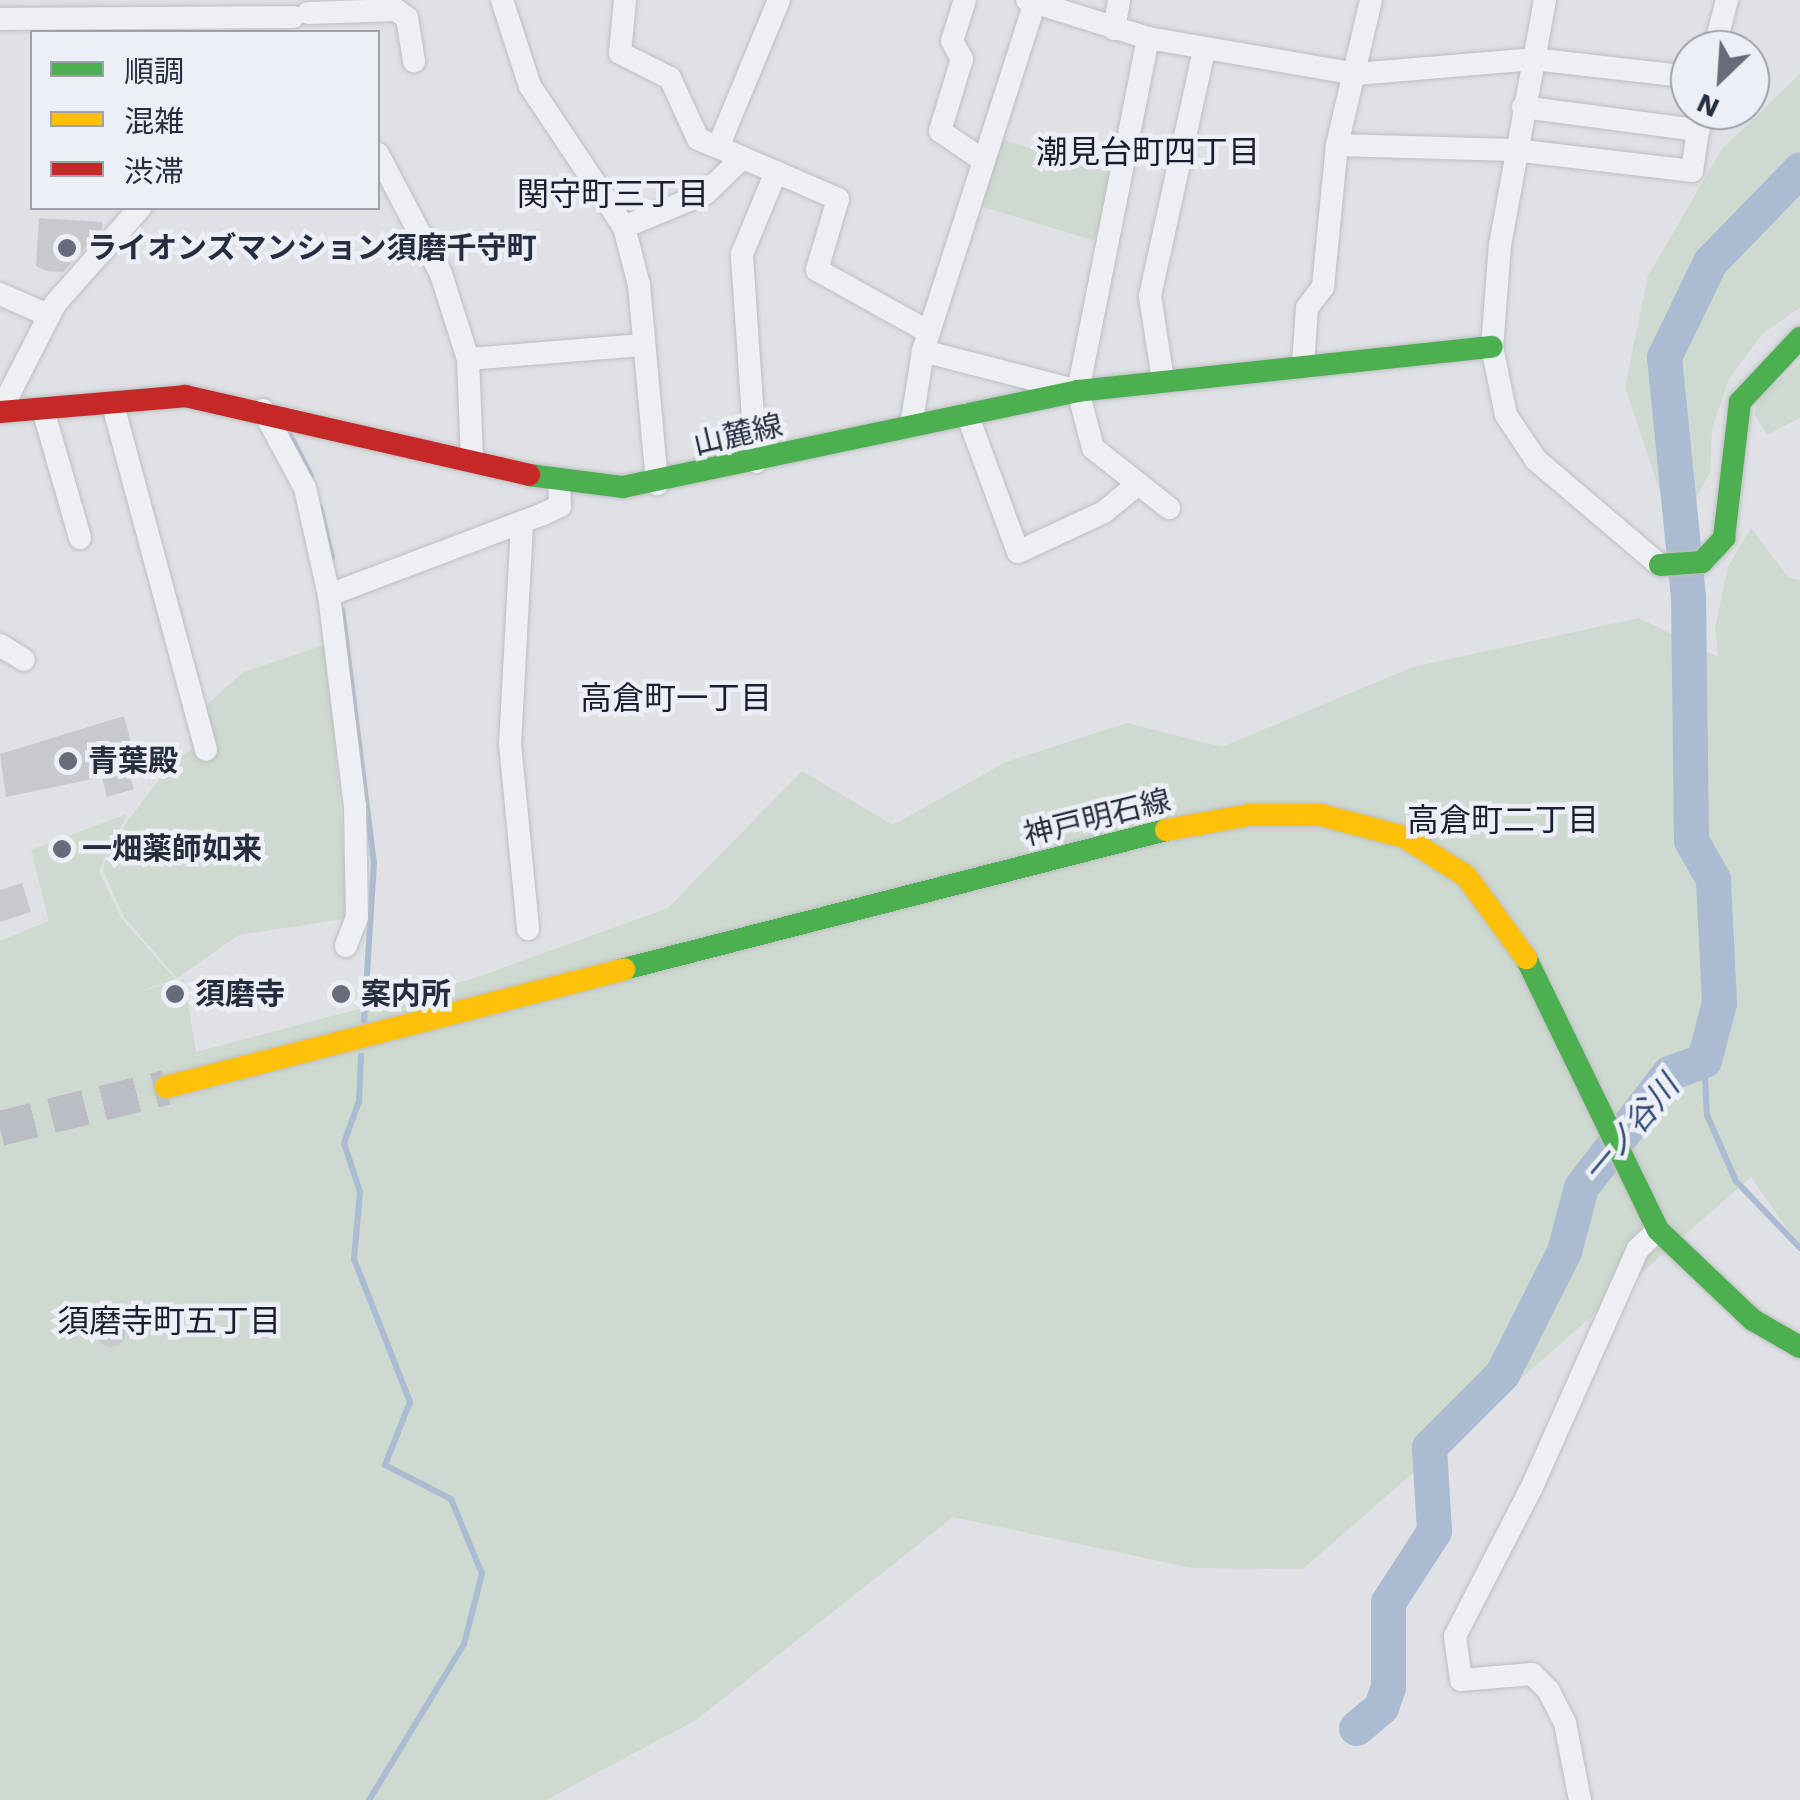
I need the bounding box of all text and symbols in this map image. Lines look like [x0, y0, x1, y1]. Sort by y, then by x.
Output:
legend [30, 30, 380, 210]
north arrow [1670, 30, 1770, 130]
text: 順調 [124, 54, 184, 89]
text: N [1692, 86, 1724, 125]
text: 混雑 [124, 104, 184, 139]
district label: 潮見台町四丁目 [1036, 133, 1260, 171]
text: 渋滞 [124, 154, 184, 189]
district label: 関守町三丁目 [517, 175, 709, 213]
place label: ライオンズマンション須磨千守町 [87, 230, 537, 266]
marker: ライオンズマンション須磨千守町 [56, 237, 78, 259]
street label: 山麓線 [690, 407, 786, 463]
district label: 高倉町一丁目 [580, 679, 772, 717]
place label: 青葉殿 [88, 743, 178, 779]
marker: 青葉殿 [57, 750, 79, 772]
street label: 神戸明石線 [1020, 782, 1174, 854]
district label: 高倉町二丁目 [1407, 801, 1599, 839]
place label: 一畑薬師如来 [82, 831, 262, 867]
marker: 一畑薬師如来 [51, 838, 73, 860]
place label: 須磨寺 [195, 976, 285, 1012]
place label: 案内所 [361, 976, 451, 1012]
marker: 須磨寺 [164, 983, 186, 1005]
marker: 案内所 [330, 983, 352, 1005]
water label: 一ノ谷川 [1575, 1068, 1687, 1190]
district label: 須磨寺町五丁目 [57, 1302, 281, 1340]

